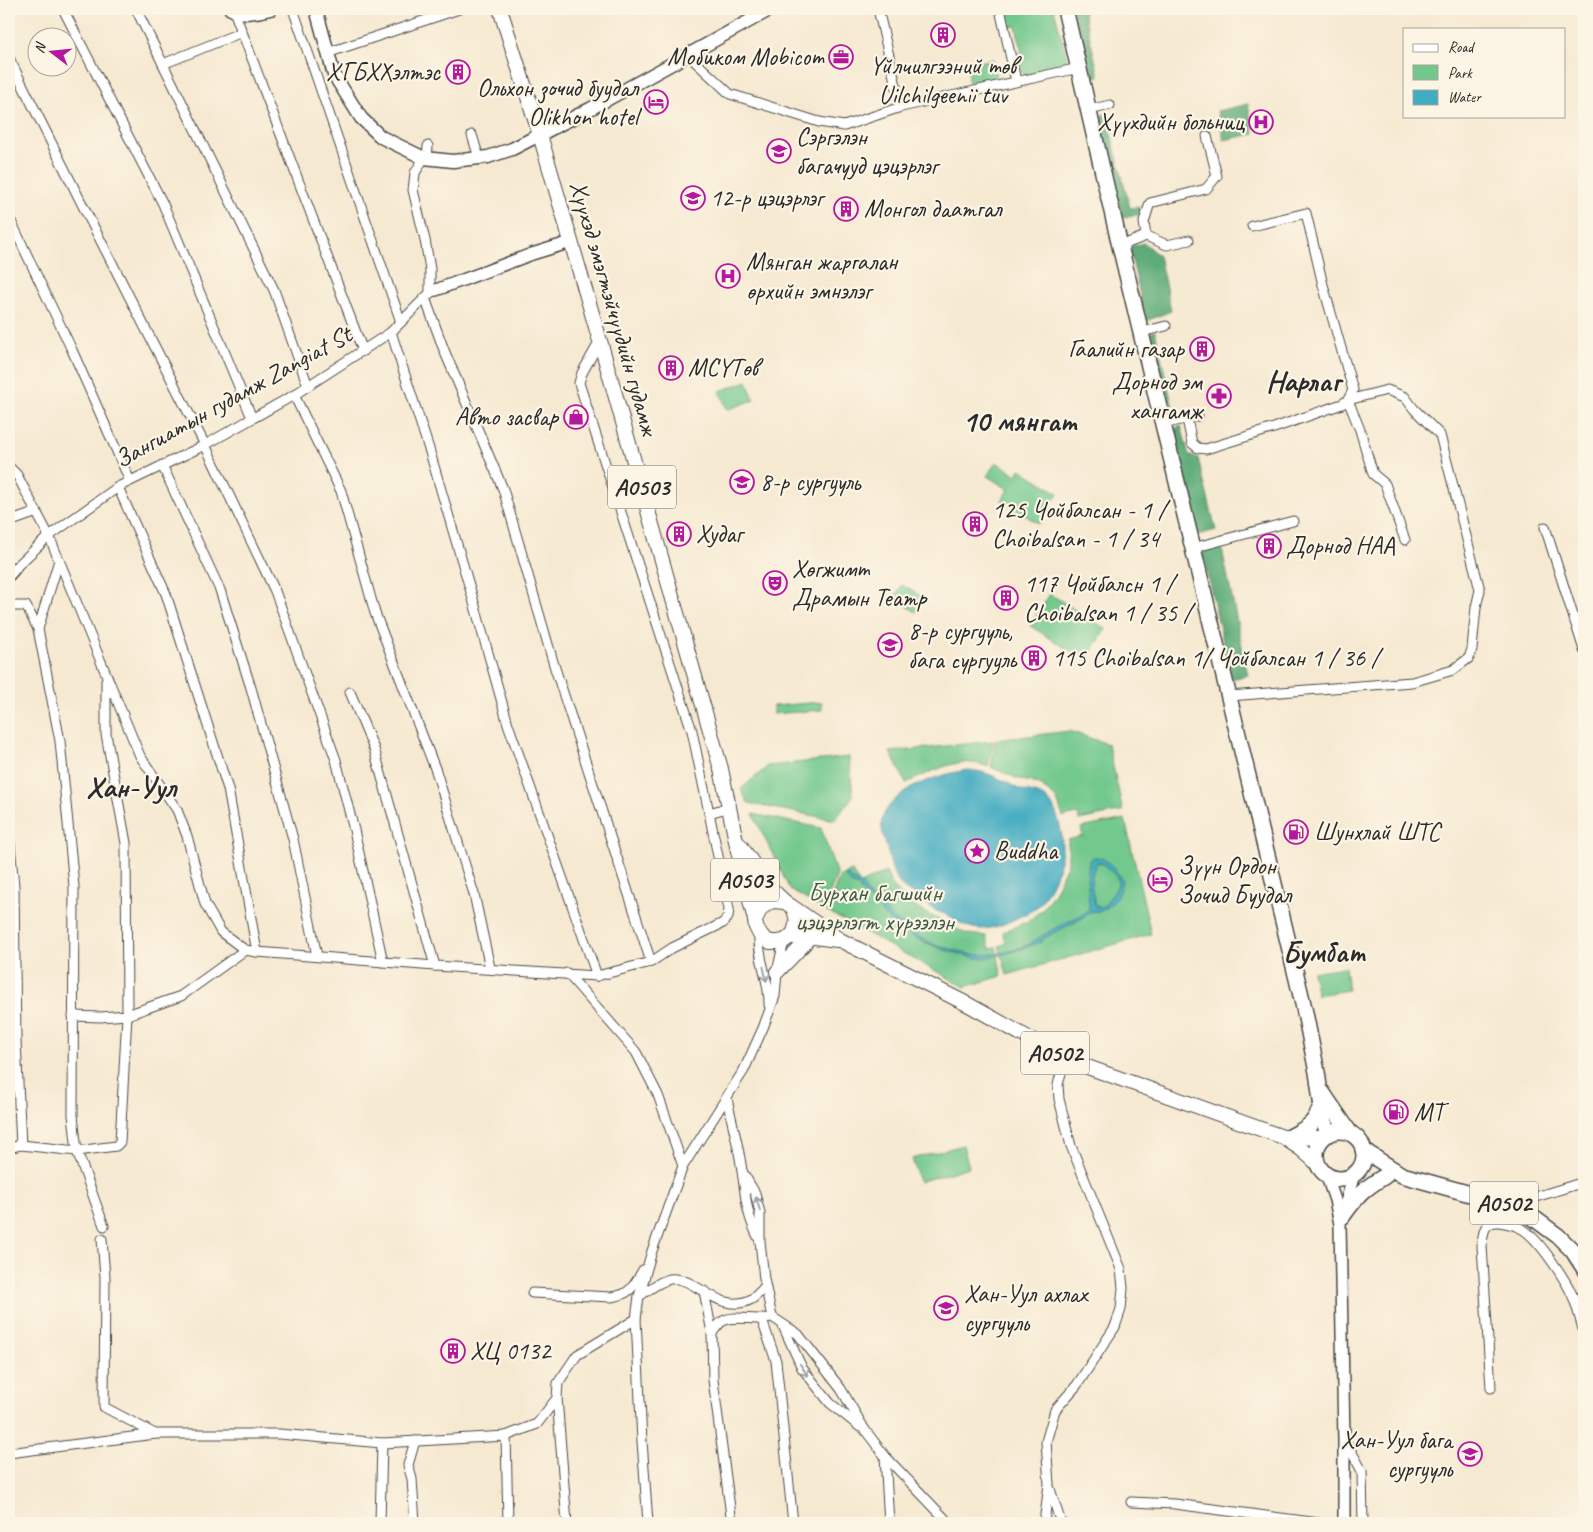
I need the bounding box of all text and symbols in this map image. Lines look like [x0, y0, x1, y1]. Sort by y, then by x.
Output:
building icon: Үйлчилгээний төв Uilchilgeenii tuv [930, 22, 956, 48]
north arrow [28, 28, 78, 78]
legend [1403, 28, 1566, 118]
text: Road [1448, 38, 1475, 57]
text: N [31, 40, 50, 55]
place label: Мобиком Mobicom [667, 41, 825, 73]
office icon: Мобиком Mobicom [828, 44, 854, 70]
place label: Үйлчилгээний төв Uilchilgeenii tuv [870, 50, 1023, 111]
place label: ХГБХХэлтэс [326, 56, 441, 88]
building icon: ХГБХХэлтэс [445, 59, 471, 85]
text: Park [1448, 64, 1473, 83]
place label: Ольхон зочид буудал Olikhon hotel [477, 72, 643, 133]
text: Water [1448, 88, 1482, 107]
hotel icon: Ольхон зочид буудал Olikhon hotel [643, 89, 669, 115]
place label: Хүүхдийн больниц [1097, 106, 1245, 138]
hospital icon: Хүүхдийн больниц [1248, 109, 1274, 135]
place label: Сэргэлэн багачууд цэцэрлэг [796, 121, 941, 182]
school or university icon: Сэргэлэн багачууд цэцэрлэг [766, 138, 792, 164]
street label: Хүүхэд эмэгтэйчүүдийн гудамж [562, 177, 666, 441]
place label: 12-р цэцэрлэг [710, 182, 826, 214]
school or university icon: 12-р цэцэрлэг [680, 185, 706, 211]
place label: Монгол даатгал [864, 193, 1003, 225]
building icon: Монгол даатгал [833, 196, 859, 222]
place label: Мянган жаргалан өрхийн эмнэлэг [746, 246, 899, 307]
hospital icon: Мянган жаргалан өрхийн эмнэлэг [715, 263, 741, 289]
street label: Зангиатын гудамж Zangiat St [109, 317, 360, 476]
place label: Гаалийн газар [1068, 333, 1186, 365]
building icon: Гаалийн газар [1189, 336, 1215, 362]
place label: МСҮТөв [688, 352, 765, 384]
building icon: МСҮТөв [658, 355, 684, 381]
district label: Нарлаг [1266, 362, 1344, 400]
place label: Дорнод эм хангамж [1112, 366, 1204, 427]
pharmacy icon: Дорнод эм хангамж [1206, 383, 1232, 409]
place label: Авто засвар [455, 401, 560, 433]
district label: 10 мянгат [962, 402, 1079, 440]
shop icon: Авто засвар [563, 404, 589, 430]
road number: A0503 [608, 466, 676, 508]
place label: 8-р сургууль [760, 466, 862, 498]
school or university icon: 8-р сургууль [729, 469, 755, 495]
place label: 125 Чойбалсан - 1 / Choibalsan - 1 / 34 [992, 494, 1171, 555]
building icon: 125 Чойбалсан - 1 / Choibalsan - 1 / 34 [962, 511, 988, 537]
place label: Худаг [696, 518, 746, 550]
building icon: Худаг [666, 521, 692, 547]
place label: Дорнод НАА [1286, 530, 1395, 562]
building icon: Дорнод НАА [1256, 533, 1282, 559]
place label: Хөгжимт Драмын Театр [792, 553, 928, 614]
place label: 117 Чойбалсн 1 / Choibalsan 1 / 35 / [1024, 568, 1196, 629]
theatre icon: Хөгжимт Драмын Театр [762, 570, 788, 596]
building icon: 117 Чойбалсн 1 / Choibalsan 1 / 35 / [993, 585, 1019, 611]
place label: 8-р сургууль, бага сургууль [908, 615, 1018, 676]
school or university icon: 8-р сургууль, бага сургууль [877, 632, 903, 658]
place label: 115 Choibalsan 1/ Чойбалсан 1 / 36 / [1052, 642, 1384, 674]
building icon: 115 Choibalsan 1/ Чойбалсан 1 / 36 / [1021, 645, 1047, 671]
district label: Хан-Уул [86, 768, 178, 806]
place label: Шунхлай ШТС [1314, 816, 1443, 848]
fuel station icon: Шунхлай ШТС [1283, 819, 1309, 845]
place label: Buddha [994, 835, 1059, 867]
place icon: Buddha [964, 838, 990, 864]
place label: Зүүн Ордон Зочид Буудал [1178, 850, 1293, 911]
road number: A0503 [711, 858, 779, 902]
hotel icon: Зүүн Ордон Зочид Буудал [1147, 867, 1173, 893]
park label: Бурхан багшийн цэцэрлэгт хүрээлэн [796, 877, 956, 938]
district label: Бумбат [1282, 933, 1366, 971]
one-way arrow [761, 966, 771, 982]
road number: A0502 [1021, 1032, 1089, 1074]
place label: MT [1414, 1096, 1450, 1128]
fuel station icon: MT [1383, 1099, 1409, 1125]
road number: A0502 [1470, 1182, 1538, 1224]
one-way arrow [752, 1197, 762, 1213]
place label: Хан-Уул ахлах сургууль [964, 1278, 1090, 1339]
school or university icon: Хан-Уул ахлах сургууль [933, 1295, 959, 1321]
place label: ХЦ 0132 [470, 1335, 552, 1367]
building icon: ХЦ 0132 [440, 1338, 466, 1364]
one-way arrow [800, 1362, 810, 1376]
place label: Хан-Уул бага сургууль [1340, 1424, 1455, 1485]
school or university icon: Хан-Уул бага сургууль [1457, 1441, 1483, 1467]

